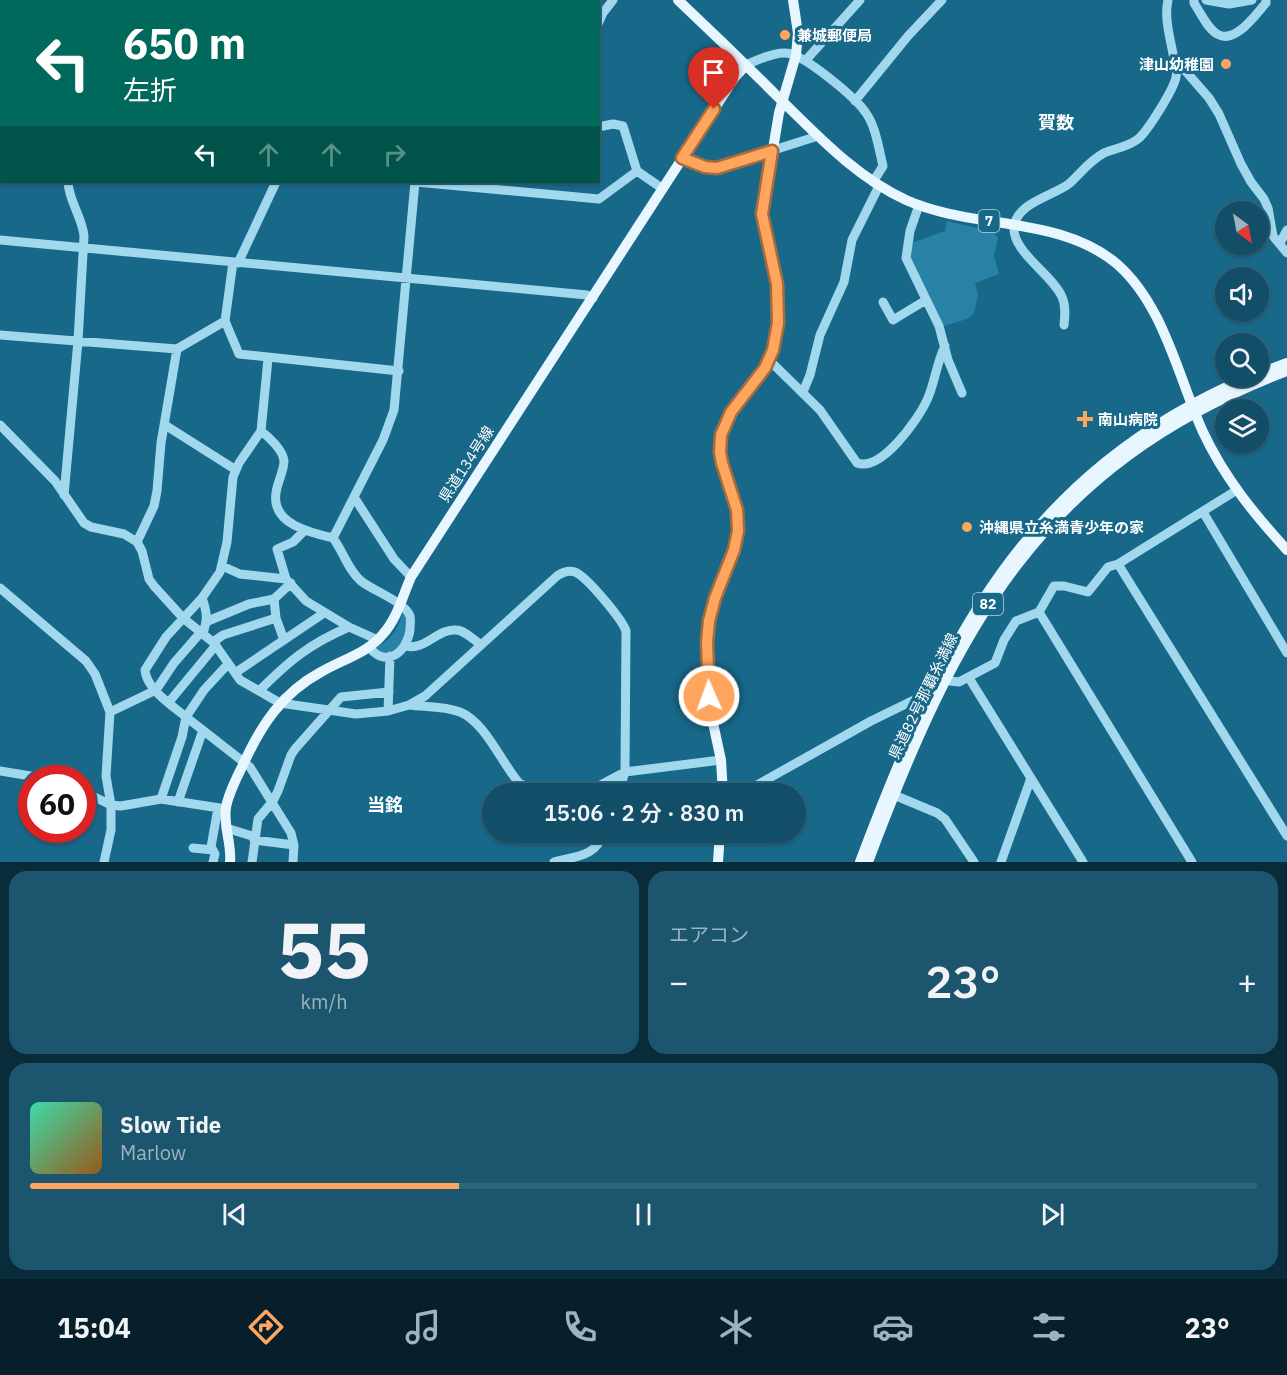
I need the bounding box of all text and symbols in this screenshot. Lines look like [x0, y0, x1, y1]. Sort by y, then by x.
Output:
text: 650 m [123, 16, 246, 71]
icon: left [24, 24, 102, 102]
place label: 兼城郵便局 [797, 26, 872, 45]
marker: 兼城郵便局 [778, 28, 792, 42]
pin [688, 47, 739, 109]
place label: 津山幼稚園 [1139, 55, 1214, 74]
icon: arrive [697, 56, 730, 89]
marker: 津山幼稚園 [1219, 57, 1233, 71]
text: 左折 [123, 72, 177, 107]
district label: 賀数 [1038, 111, 1074, 134]
icon: left [189, 138, 222, 171]
icon: ahead [252, 138, 285, 171]
icon: ahead [315, 138, 348, 171]
icon: right [378, 138, 411, 171]
north arrow [1215, 201, 1269, 255]
map controls [1215, 201, 1269, 453]
road number: 7 [978, 210, 1000, 232]
button: sound [1215, 267, 1269, 321]
button: search [1215, 333, 1269, 387]
button: layers [1215, 399, 1269, 453]
marker: 南山病院 [1076, 410, 1094, 428]
place label: 南山病院 [1098, 410, 1158, 429]
street label: 県道134号線 [434, 422, 498, 506]
place label: 沖縄県立糸満青少年の家 [979, 518, 1144, 537]
marker: 沖縄県立糸満青少年の家 [960, 520, 974, 534]
road number: 82 [973, 593, 1003, 615]
street label: 県道82号那覇糸満線 [884, 630, 962, 762]
position arrow [677, 664, 741, 728]
speed limit sign: 60 [18, 765, 96, 843]
district label: 当銘 [367, 793, 403, 816]
text: 15:06 · 2 分 · 830 m [544, 798, 744, 827]
text: 55 [277, 898, 371, 999]
text: エアコン [669, 921, 749, 948]
text: 23° [925, 952, 1001, 1010]
text: − [669, 960, 689, 1003]
text: + [1237, 960, 1257, 1003]
text: km/h [300, 988, 348, 1015]
text: Slow Tide [120, 1110, 221, 1139]
text: Marlow [120, 1139, 186, 1166]
icon: previous [218, 1198, 251, 1231]
icon: pause [627, 1198, 660, 1231]
icon: next [1036, 1198, 1069, 1231]
icon: directions [245, 1306, 287, 1348]
icon: music [402, 1306, 444, 1348]
icon: phone [559, 1306, 601, 1348]
icon: climate [715, 1306, 757, 1348]
icon: car [872, 1306, 914, 1348]
icon: filters [1028, 1306, 1070, 1348]
text: 15:04 [57, 1310, 131, 1345]
text: 23° [1185, 1310, 1230, 1345]

